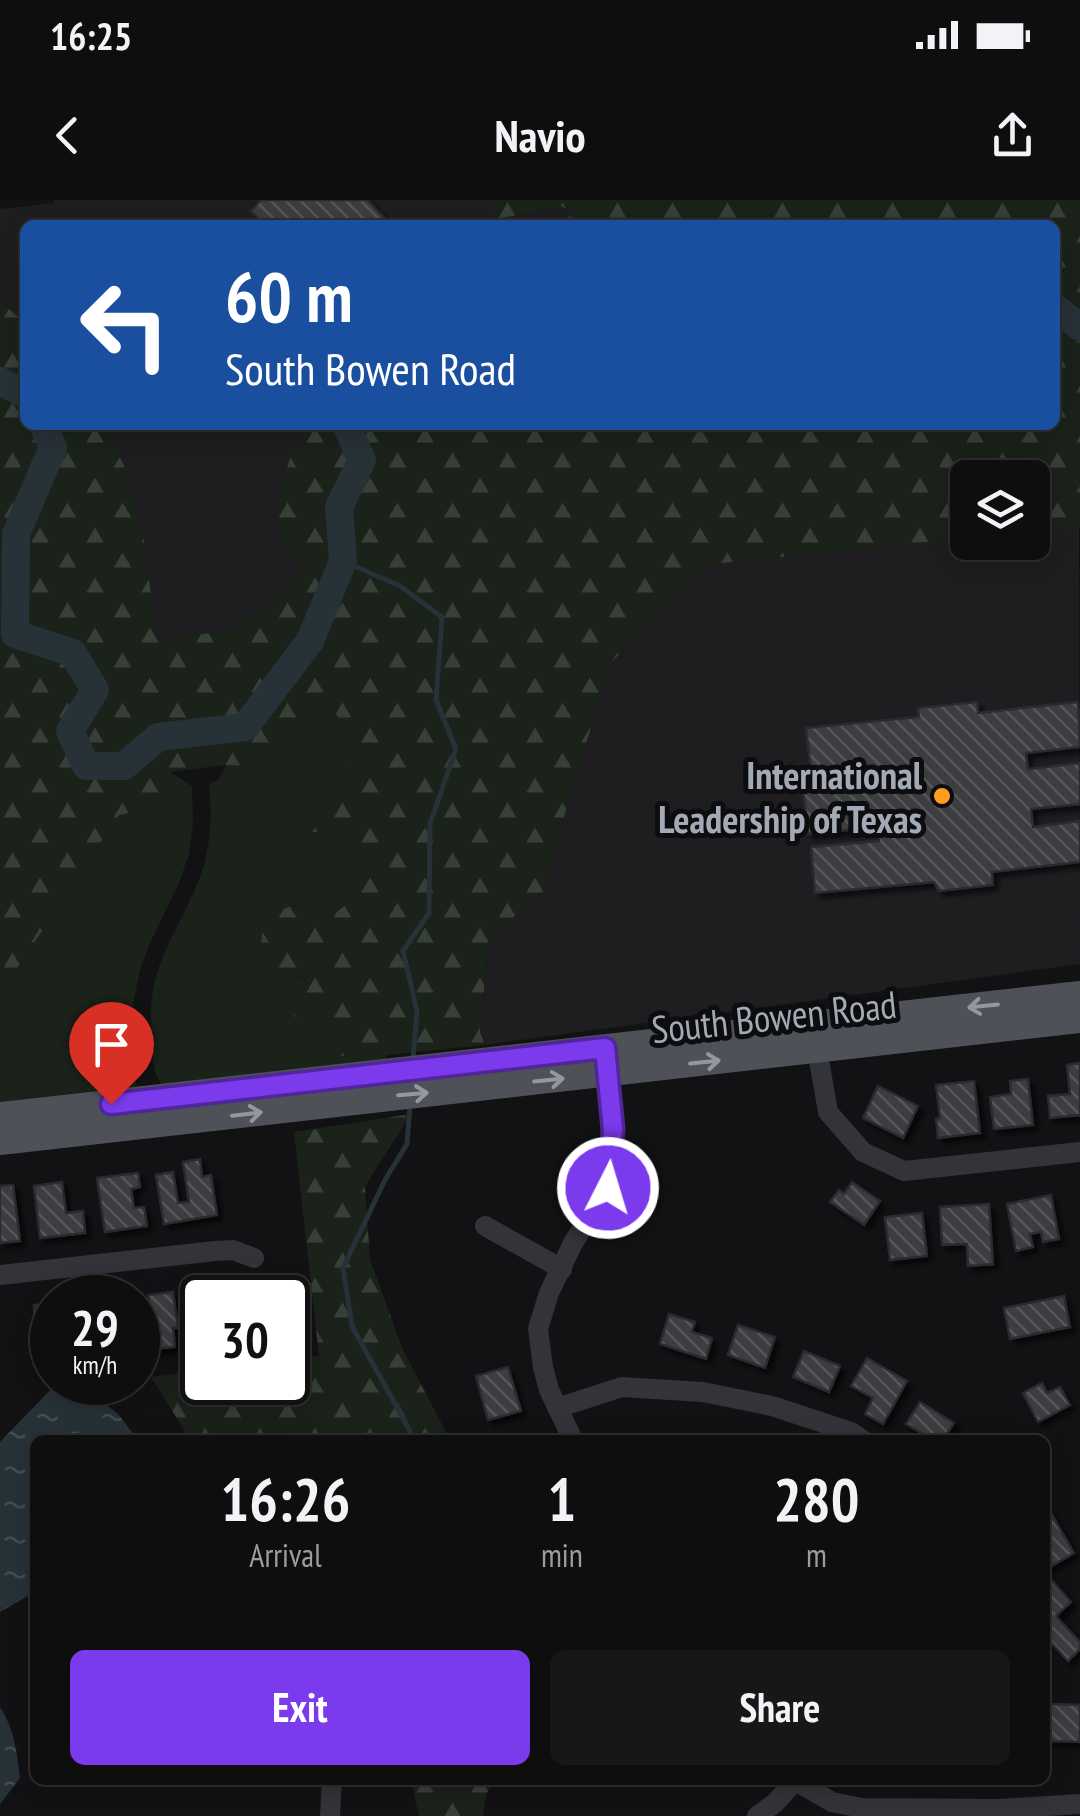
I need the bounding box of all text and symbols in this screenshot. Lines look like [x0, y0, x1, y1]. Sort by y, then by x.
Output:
text: 16:25 [50, 11, 132, 60]
text: Navio [495, 106, 586, 164]
icon: back [40, 108, 95, 163]
icon: share [985, 108, 1040, 163]
text: 60 m [225, 251, 353, 341]
icon: left [60, 260, 190, 390]
text: South Bowen Road [225, 339, 516, 397]
map controls [950, 460, 1050, 560]
button: layers [950, 460, 1050, 560]
place label: International Leadership of Texas [658, 750, 923, 843]
marker: International Leadership of Texas [931, 785, 953, 807]
street label: South Bowen Road [649, 979, 899, 1053]
one-way arrow [967, 997, 1000, 1016]
pin [69, 1002, 154, 1105]
icon: arrive [84, 1017, 139, 1072]
one-way arrow [688, 1052, 720, 1071]
one-way arrow [533, 1070, 565, 1089]
one-way arrow [396, 1084, 428, 1103]
one-way arrow [231, 1104, 263, 1122]
position arrow [556, 1136, 660, 1240]
speed limit sign: 30 [180, 1275, 310, 1405]
text: 29 [71, 1295, 119, 1360]
text: km/h [73, 1349, 117, 1381]
text: 16:26 [221, 1460, 350, 1538]
text: 1 [548, 1460, 576, 1538]
text: 280 [773, 1460, 859, 1538]
text: Arrival [249, 1534, 322, 1576]
text: min [541, 1534, 583, 1576]
text: m [806, 1534, 827, 1576]
button: Exit [70, 1650, 530, 1765]
button: Share [550, 1650, 1010, 1765]

